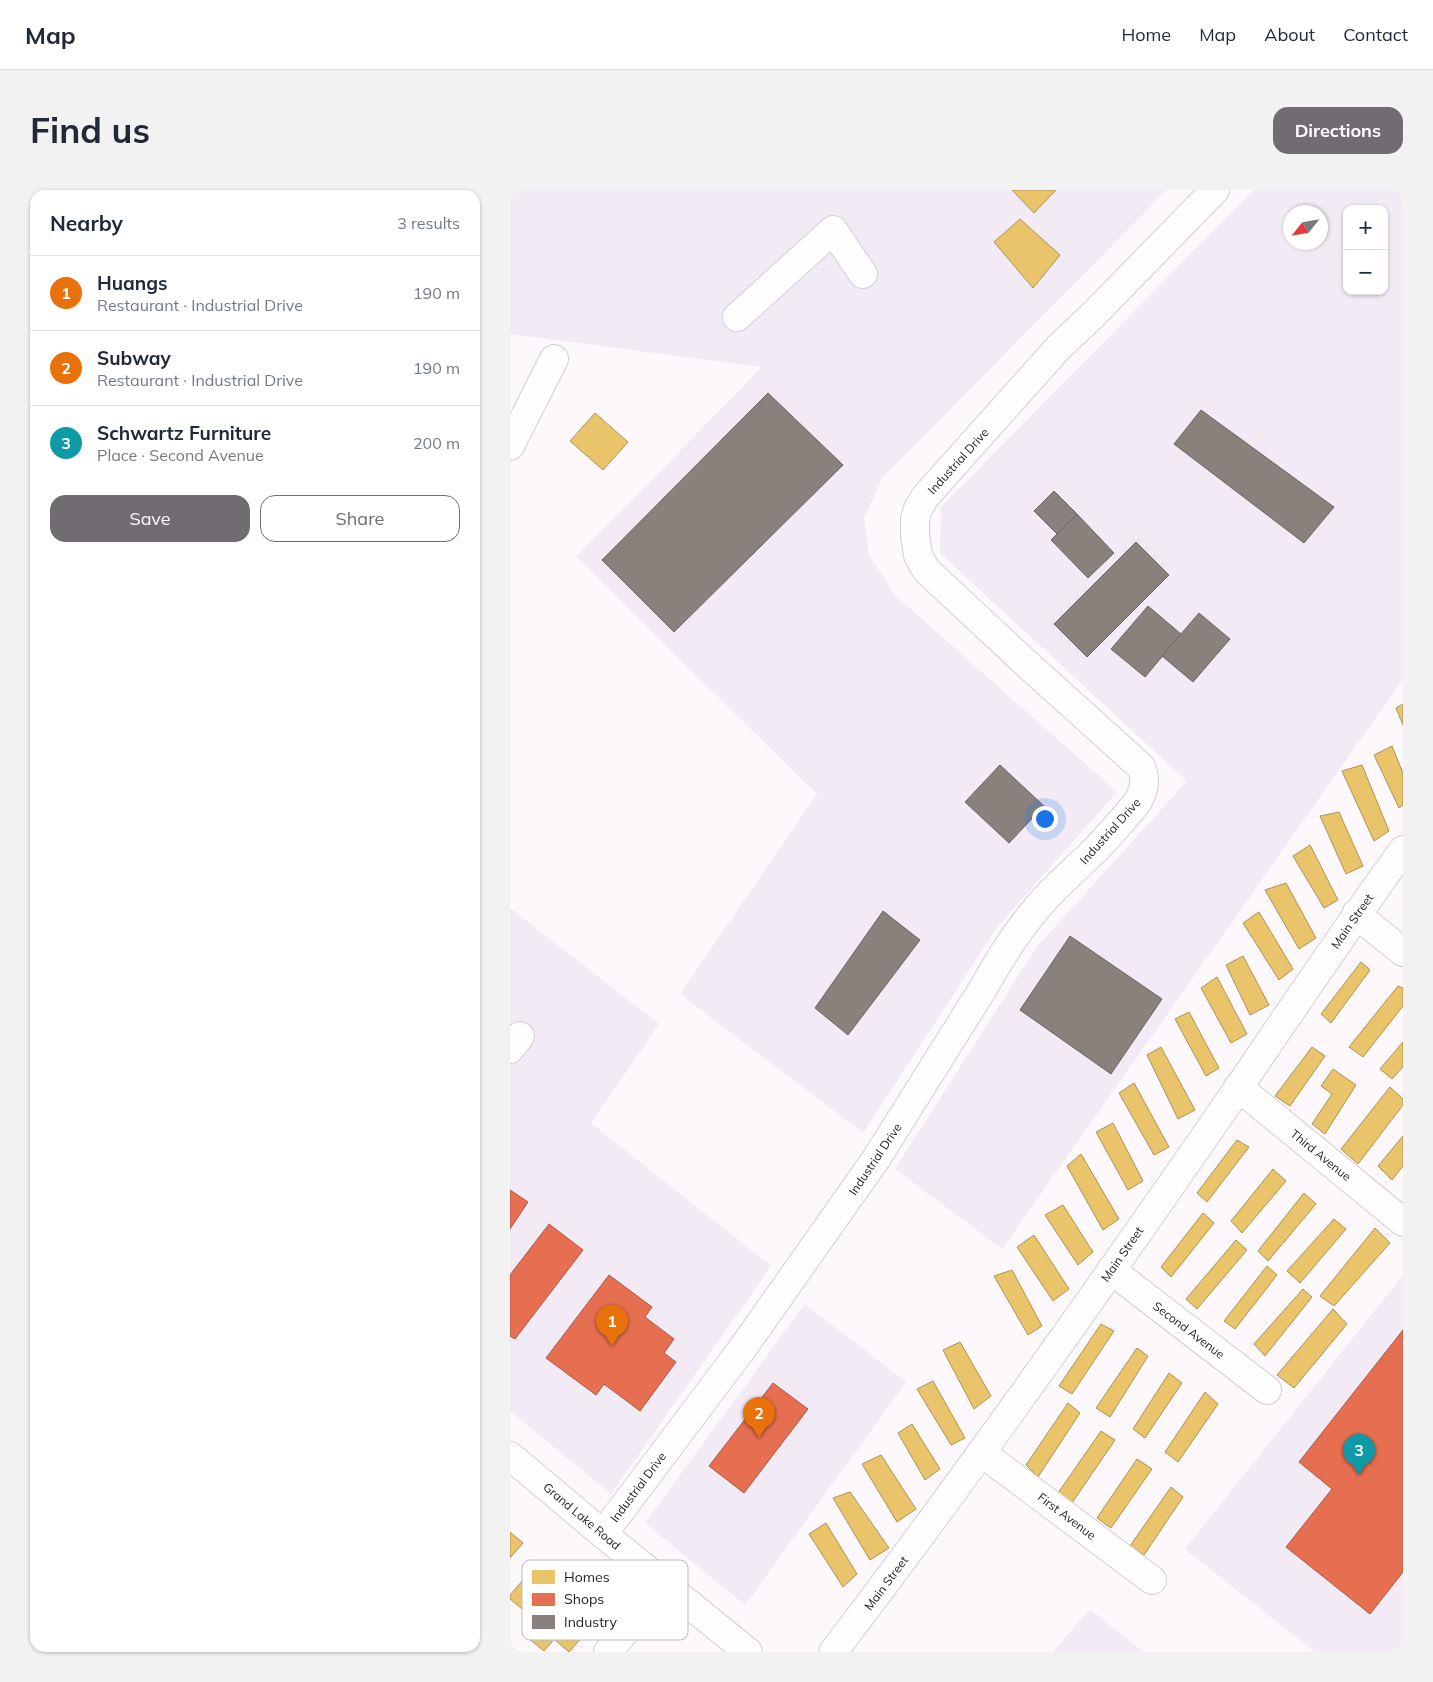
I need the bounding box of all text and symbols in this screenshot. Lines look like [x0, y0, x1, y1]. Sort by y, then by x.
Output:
text: Map [25, 20, 76, 50]
text: Home [1121, 23, 1171, 46]
text: Map [1199, 23, 1236, 46]
text: About [1264, 23, 1315, 46]
text: Contact [1343, 23, 1408, 46]
button: Directions [1273, 107, 1403, 154]
text: Find us [30, 108, 150, 152]
north arrow [1283, 205, 1328, 250]
map controls [1343, 205, 1388, 295]
button: + [1343, 205, 1388, 250]
text: Nearby [50, 210, 123, 236]
text: 3 results [397, 213, 460, 233]
button: − [1343, 250, 1388, 295]
text: Huangs [97, 271, 168, 295]
text: 1 [61, 283, 71, 303]
text: 190 m [413, 283, 460, 303]
text: Restaurant · Industrial Drive [97, 295, 303, 315]
text: Subway [97, 346, 171, 370]
text: 2 [61, 358, 71, 378]
text: 190 m [413, 358, 460, 378]
text: Restaurant · Industrial Drive [97, 370, 303, 390]
text: Schwartz Furniture [97, 421, 271, 445]
street label: Industrial Drive [924, 425, 992, 497]
text: 3 [61, 433, 71, 453]
text: 200 m [413, 433, 460, 453]
text: Place · Second Avenue [97, 445, 264, 465]
button: Save [50, 495, 250, 542]
button: Share [260, 495, 460, 542]
street label: Industrial Drive [1076, 795, 1144, 867]
your location [1032, 806, 1058, 832]
street label: Main Street [1328, 891, 1376, 951]
street label: Industrial Drive [845, 1120, 905, 1198]
street label: Third Avenue [1288, 1126, 1354, 1184]
street label: Main Street [1098, 1224, 1146, 1284]
street label: Second Avenue [1150, 1298, 1228, 1362]
pin: 1 [596, 1305, 628, 1346]
pin: 2 [743, 1397, 775, 1438]
pin: 3 [1343, 1434, 1375, 1475]
street label: Industrial Drive [607, 1449, 669, 1525]
street label: Grand Lake Road [540, 1479, 624, 1553]
street label: First Avenue [1035, 1489, 1099, 1543]
street label: Main Street [861, 1553, 911, 1613]
legend [522, 1560, 688, 1640]
text: Homes [564, 1568, 610, 1586]
text: Shops [564, 1590, 604, 1608]
text: Industry [564, 1613, 618, 1631]

